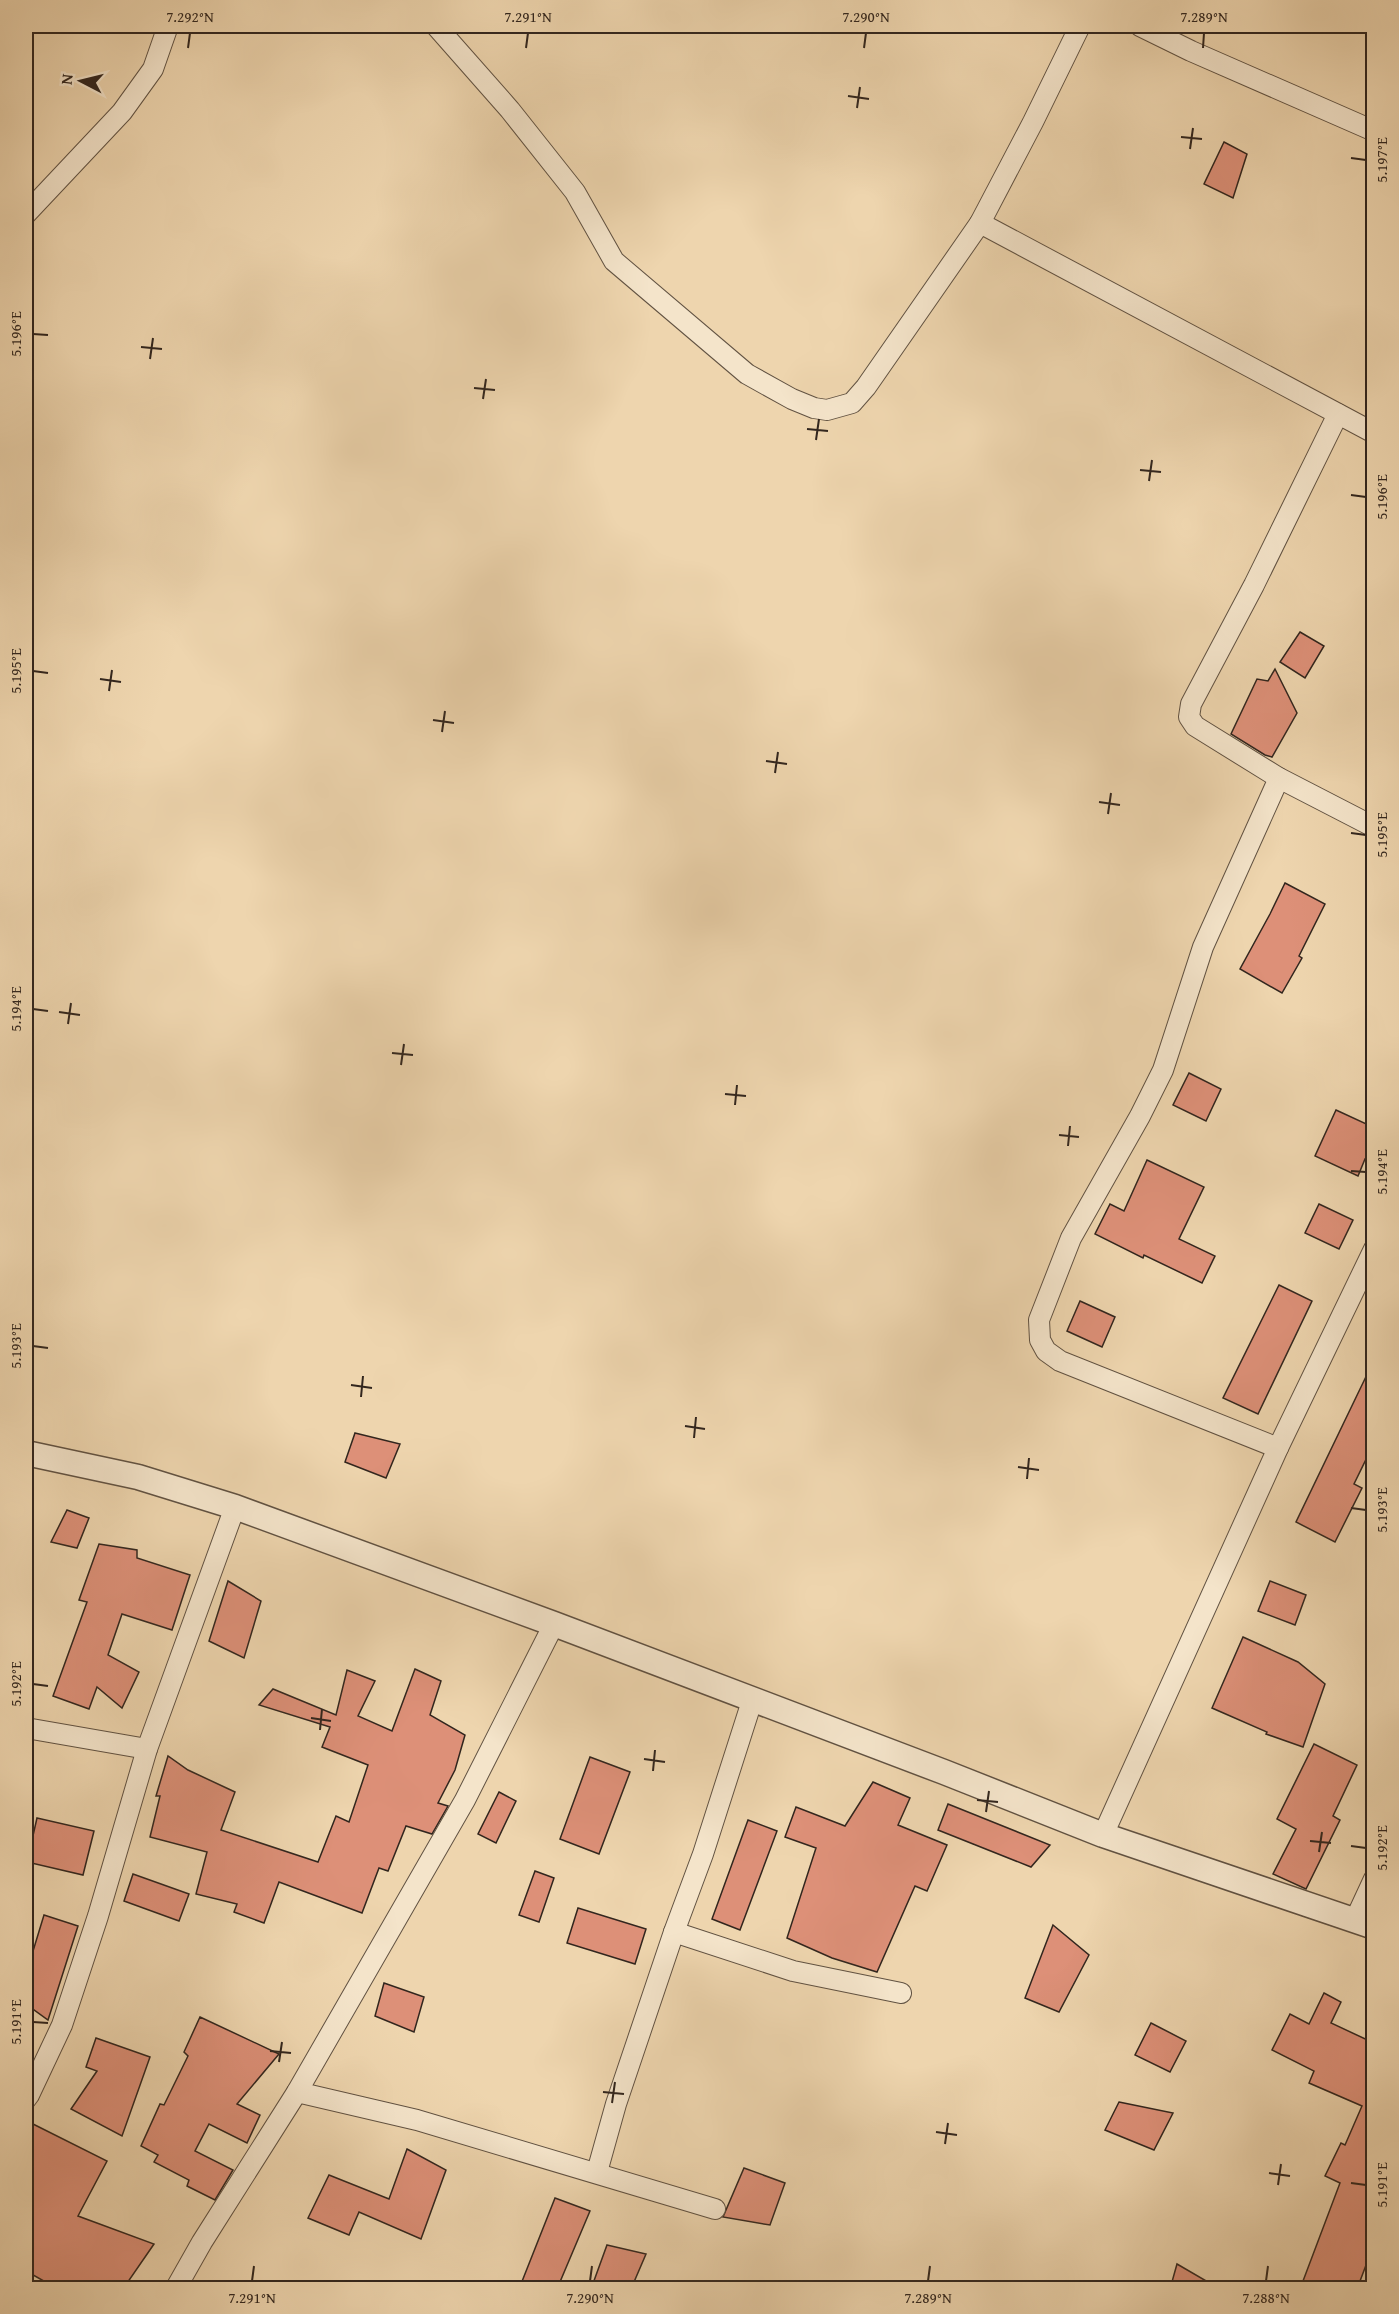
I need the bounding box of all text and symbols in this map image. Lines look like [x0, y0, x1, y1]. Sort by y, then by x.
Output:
text: 7.292°N [166, 6, 214, 27]
text: 7.291°N [504, 6, 552, 27]
text: 7.290°N [842, 6, 890, 27]
text: 7.289°N [1180, 6, 1228, 27]
north arrow [51, 51, 111, 111]
text: N [54, 72, 79, 86]
text: 5.197°E [1371, 137, 1392, 183]
text: 5.196°E [5, 311, 26, 357]
text: 5.196°E [1371, 474, 1392, 520]
text: 5.195°E [5, 648, 26, 694]
text: 5.195°E [1371, 812, 1392, 858]
text: 5.194°E [5, 986, 26, 1032]
text: 5.194°E [1371, 1149, 1392, 1195]
text: 5.193°E [5, 1323, 26, 1369]
text: 5.193°E [1371, 1487, 1392, 1533]
text: 5.192°E [5, 1661, 26, 1707]
text: 5.192°E [1371, 1825, 1392, 1871]
text: 5.191°E [5, 1999, 26, 2045]
text: 5.191°E [1371, 2162, 1392, 2208]
text: 7.291°N [228, 2287, 276, 2308]
text: 7.290°N [566, 2287, 614, 2308]
text: 7.289°N [904, 2287, 952, 2308]
text: 7.288°N [1242, 2287, 1290, 2308]

